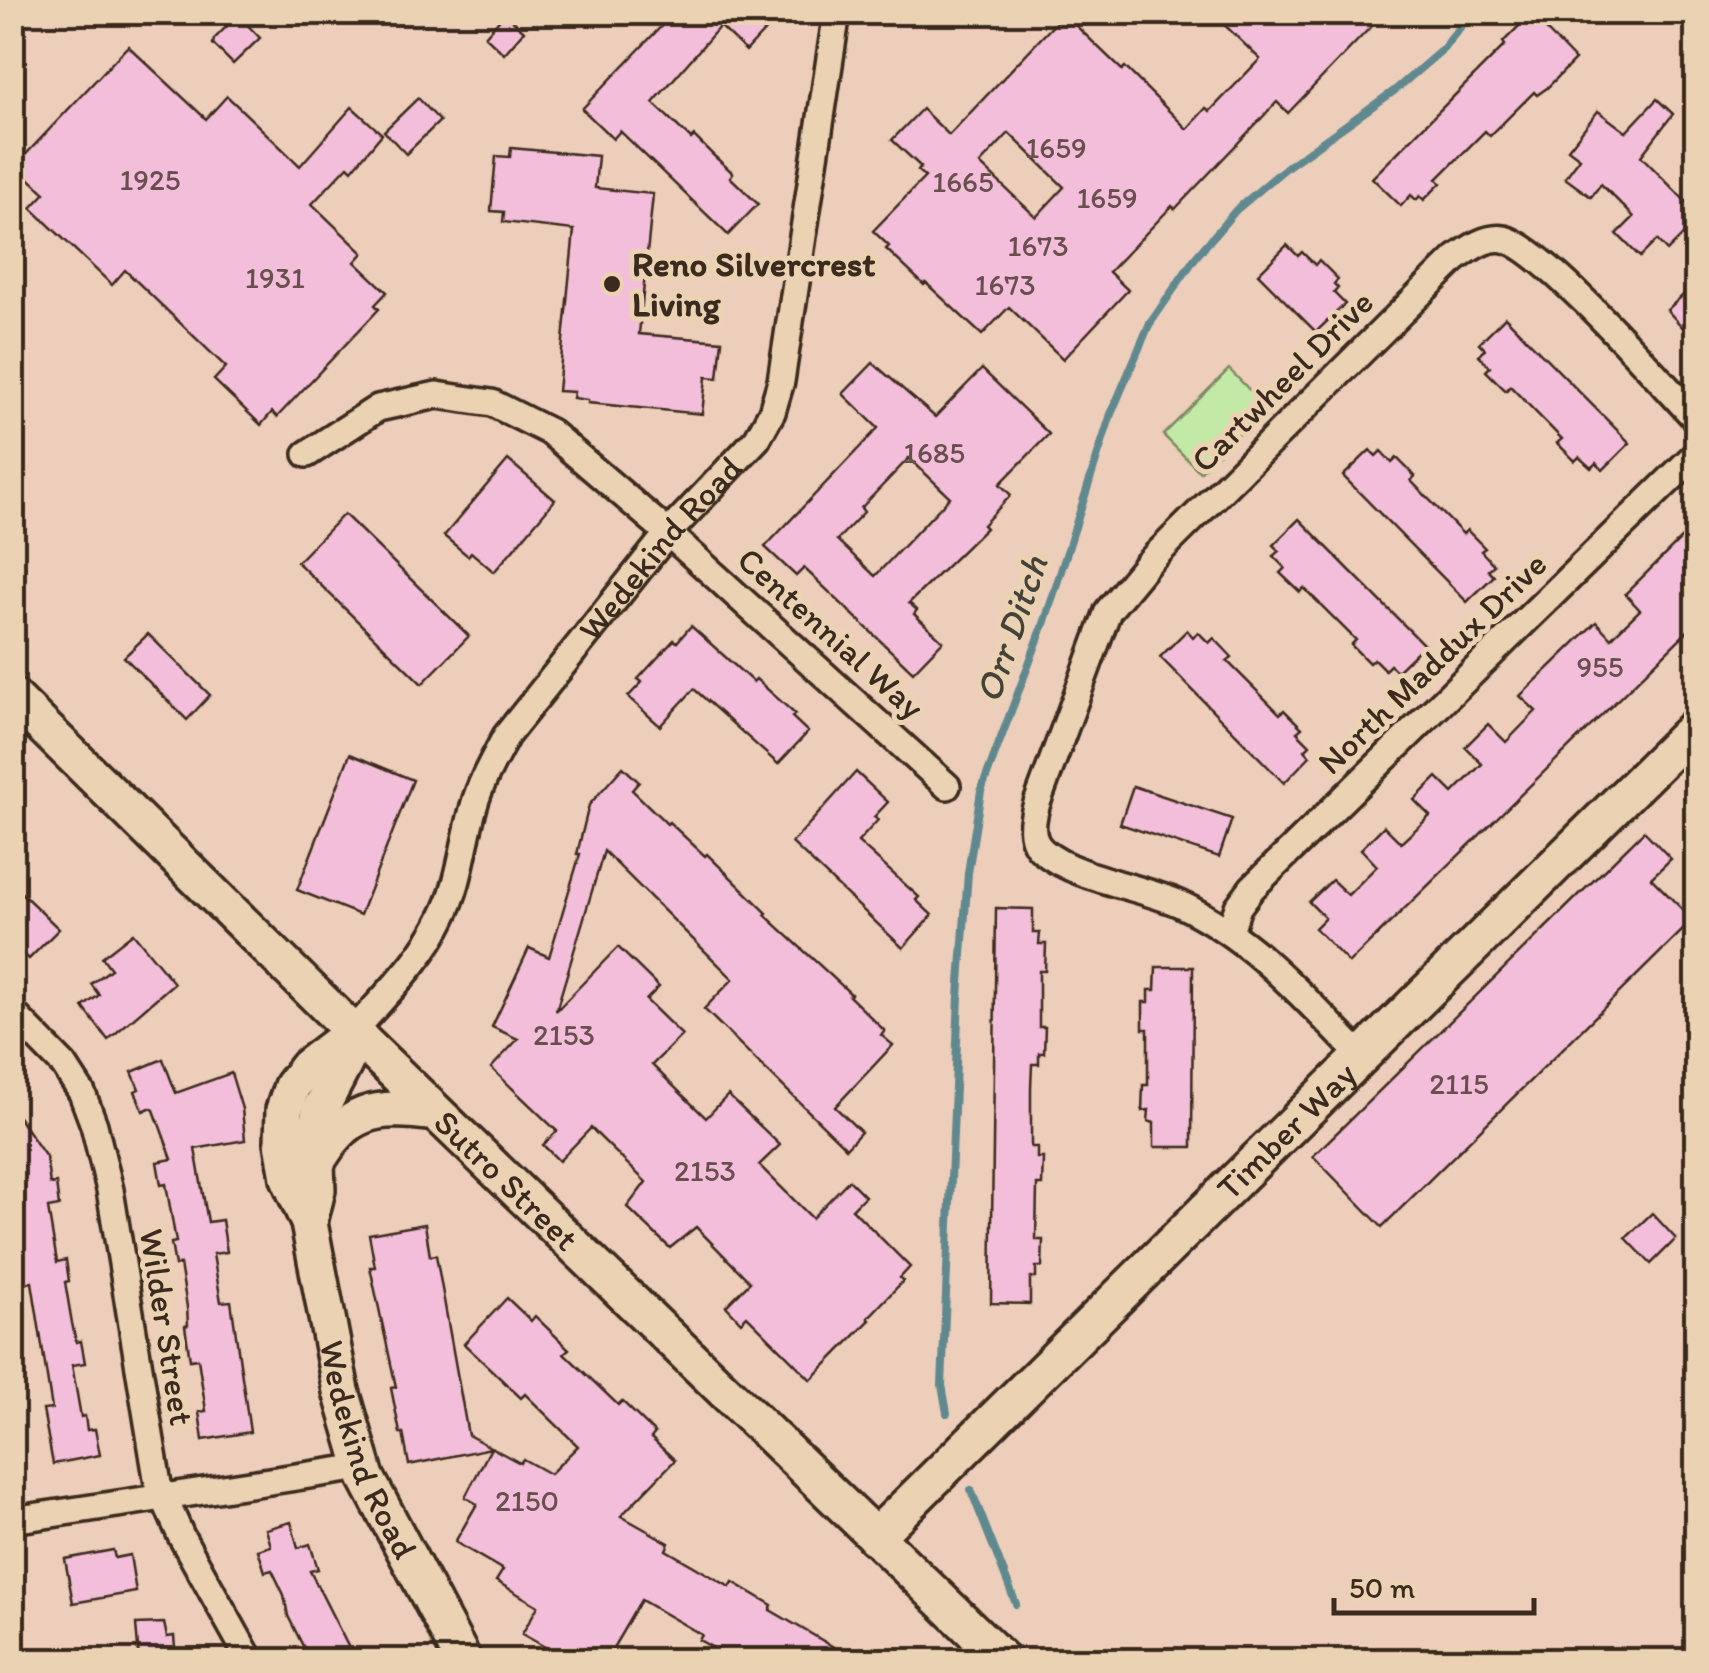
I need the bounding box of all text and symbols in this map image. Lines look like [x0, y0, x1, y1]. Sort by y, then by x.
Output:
house number: 1659 [1025, 129, 1087, 166]
house number: 1925 [119, 161, 181, 198]
house number: 1665 [932, 163, 994, 200]
house number: 1659 [1076, 179, 1138, 216]
house number: 1673 [1007, 227, 1069, 264]
place label: Reno Silvercrest Living [632, 243, 875, 325]
house number: 1931 [245, 259, 305, 296]
house number: 1673 [974, 266, 1036, 303]
marker: Reno Silvercrest Living [601, 273, 623, 295]
street label: Cartwheel Drive [1182, 281, 1382, 481]
house number: 1685 [903, 434, 965, 471]
street label: Wedekind Road [569, 447, 751, 649]
street label: Centennial Way [729, 538, 933, 728]
street label: North Maddux Drive [1309, 543, 1555, 783]
water label: Orr Ditch [965, 549, 1058, 708]
house number: 955 [1576, 648, 1624, 685]
house number: 2153 [533, 1016, 595, 1053]
street label: Timber Way [1208, 1053, 1365, 1209]
house number: 2115 [1429, 1065, 1489, 1102]
street label: Sutro Street [425, 1101, 587, 1259]
house number: 2153 [674, 1152, 736, 1189]
street label: Wilder Street [131, 1226, 203, 1428]
street label: Wedekind Road [311, 1337, 427, 1566]
house number: 2150 [495, 1482, 559, 1519]
scale bar [1334, 1553, 1534, 1615]
text: 50 m [1349, 1569, 1415, 1606]

